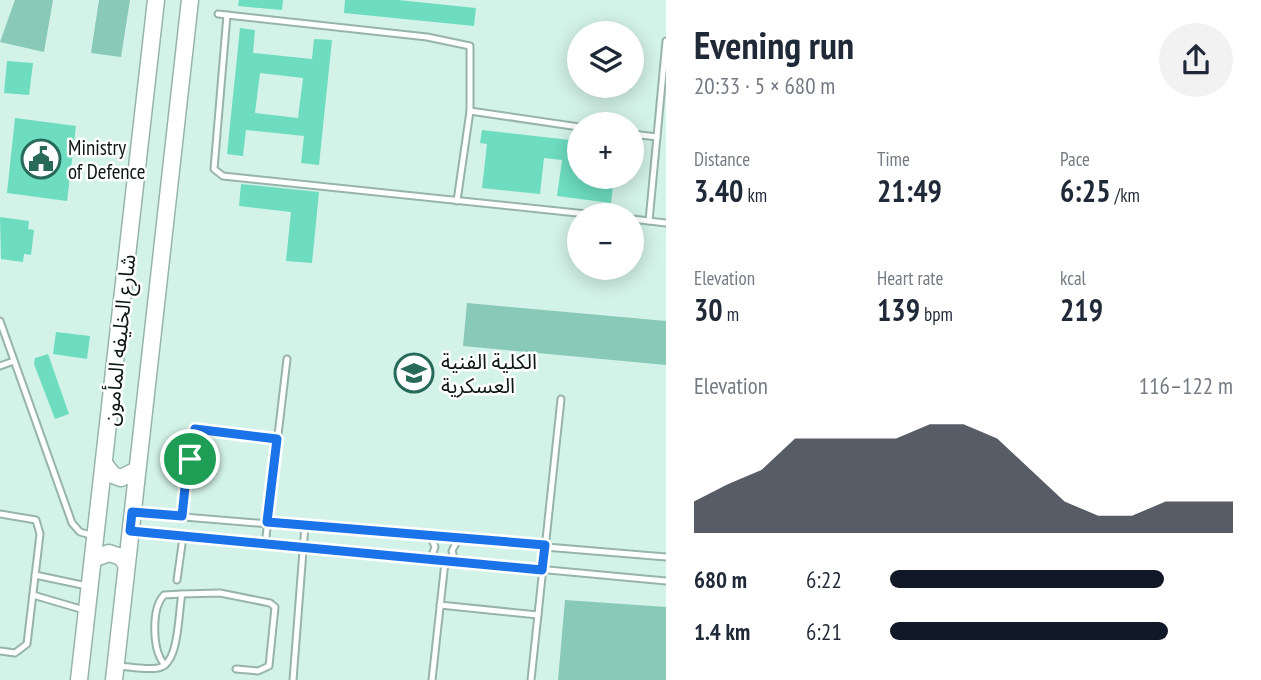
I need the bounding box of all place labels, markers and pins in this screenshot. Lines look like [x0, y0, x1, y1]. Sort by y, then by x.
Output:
place label: Ministry of Defence [68, 134, 145, 185]
public building icon: Ministry of Defence [20, 138, 62, 180]
place label: الكلية الفنية العسكرية [441, 348, 537, 399]
school or university icon: الكلية الفنية العسكرية [393, 352, 435, 394]
pin [160, 429, 220, 489]

